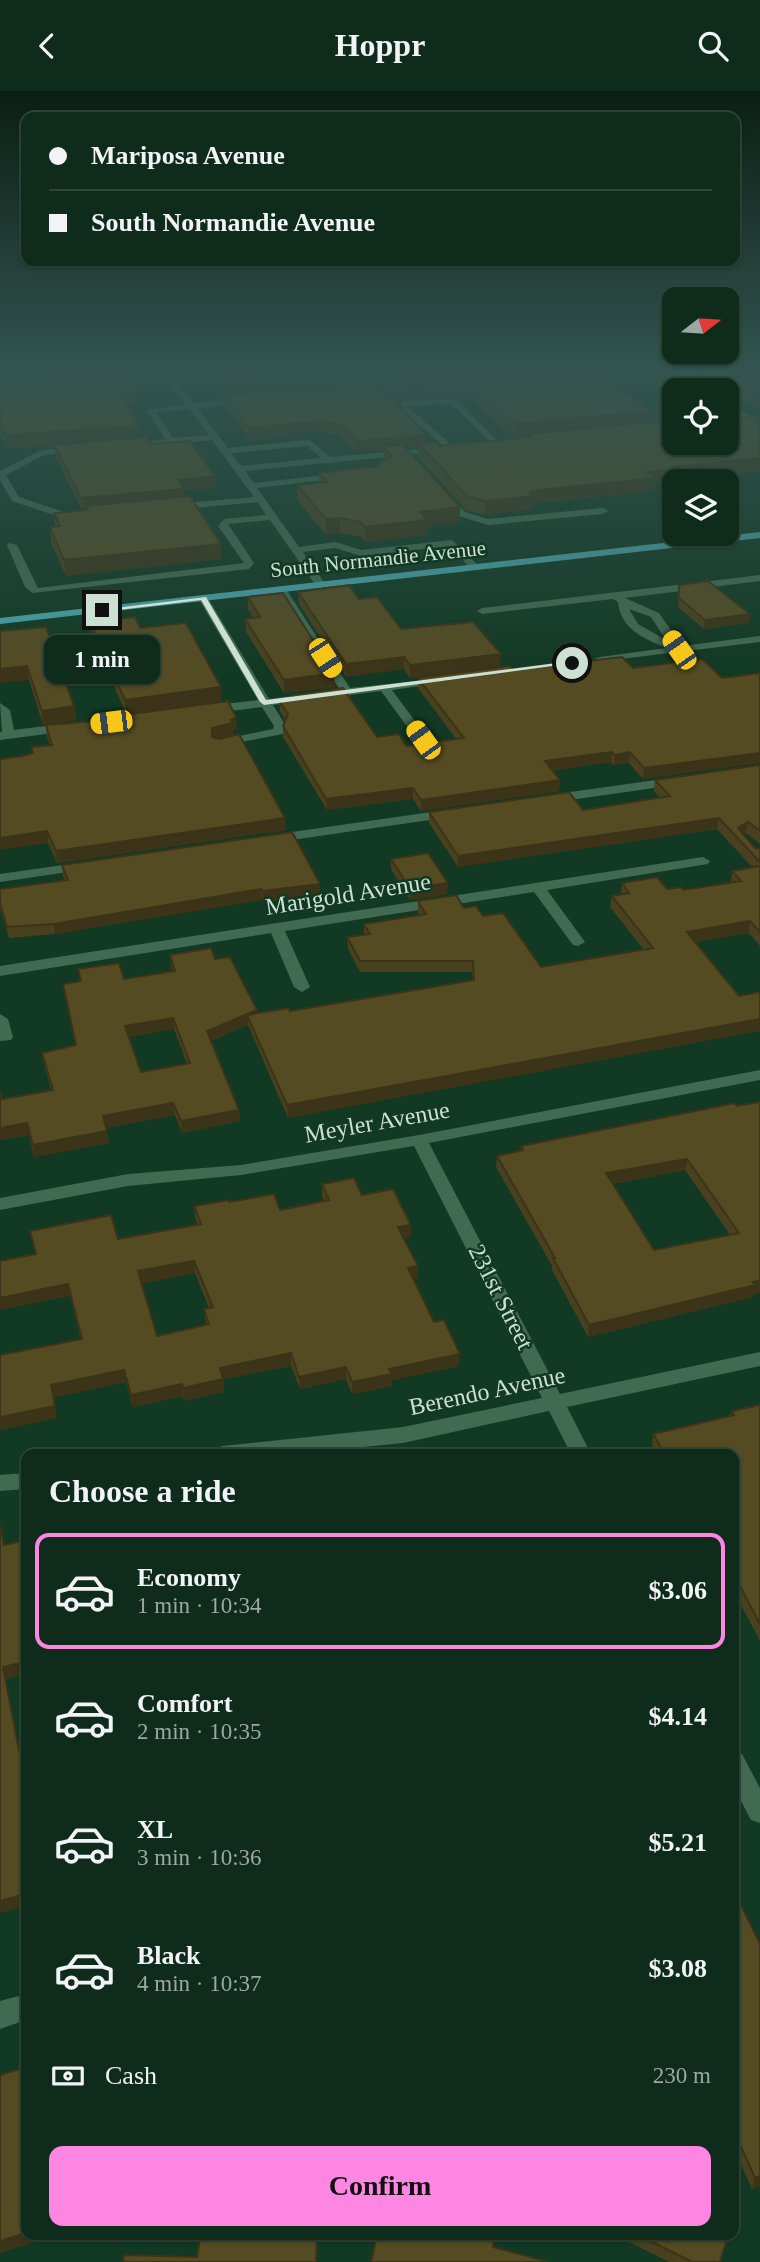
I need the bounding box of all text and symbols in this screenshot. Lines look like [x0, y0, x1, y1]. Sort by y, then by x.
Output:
icon: back [28, 27, 66, 65]
text: Hoppr [335, 27, 425, 63]
icon: search [694, 27, 732, 65]
text: Mariposa Avenue [91, 141, 285, 170]
text: South Normandie Avenue [91, 208, 375, 237]
north arrow [662, 287, 738, 364]
map controls [662, 287, 739, 546]
button: locate [662, 378, 739, 455]
button: layers [662, 469, 739, 546]
street label: South Normandie Avenue [269, 536, 487, 582]
route end [86, 594, 118, 626]
car [659, 627, 700, 673]
callout: 1 min [44, 635, 160, 683]
car [305, 635, 346, 681]
text: 1 min [74, 647, 130, 672]
route start [556, 647, 588, 679]
car [89, 709, 134, 735]
car [403, 717, 444, 763]
street label: Marigold Avenue [264, 868, 432, 920]
street label: Meyler Avenue [302, 1096, 452, 1148]
street label: 231st Street [464, 1240, 539, 1354]
street label: Berendo Avenue [407, 1362, 567, 1420]
text: Choose a ride [49, 1473, 236, 1509]
icon: car [53, 1560, 116, 1623]
text: Economy [137, 1563, 241, 1592]
text: $3.06 [649, 1576, 707, 1605]
text: 1 min · 10:34 [137, 1593, 262, 1618]
icon: car [53, 1686, 116, 1749]
text: Comfort [137, 1689, 232, 1718]
text: $4.14 [649, 1702, 707, 1731]
text: 2 min · 10:35 [137, 1719, 262, 1744]
icon: car [53, 1812, 116, 1875]
text: XL [137, 1815, 173, 1844]
text: $5.21 [649, 1828, 707, 1857]
text: 3 min · 10:36 [137, 1845, 262, 1870]
icon: car [53, 1938, 116, 2001]
text: Black [137, 1941, 201, 1970]
text: $3.08 [649, 1954, 707, 1983]
text: 4 min · 10:37 [137, 1971, 262, 1996]
icon: cash [49, 2057, 87, 2095]
text: Cash [105, 2061, 157, 2090]
text: 230 m [653, 2063, 711, 2088]
button: Confirm [49, 2146, 711, 2226]

